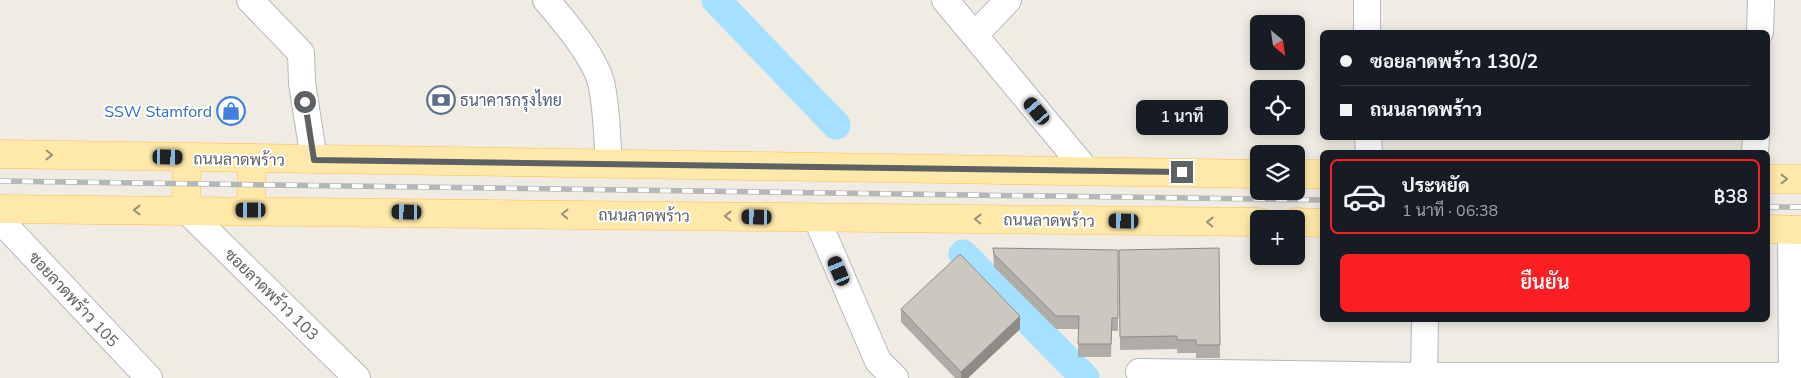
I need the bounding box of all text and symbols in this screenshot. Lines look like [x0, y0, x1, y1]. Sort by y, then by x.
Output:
north arrow [1250, 15, 1305, 70]
map controls [1250, 15, 1305, 265]
text: ซอยลาดพร้าว 130/2 [1370, 49, 1538, 75]
button: locate [1250, 80, 1305, 135]
bank icon: ธนาคารกรุงไทย [426, 85, 456, 115]
place label: ธนาคารกรุงไทย [460, 89, 562, 112]
route start [294, 91, 316, 113]
car [1021, 95, 1052, 127]
shop icon: SSW Stamford [216, 96, 246, 126]
text: ถนนลาดพร้าว [1370, 97, 1482, 123]
callout: 1 นาที [1136, 100, 1228, 134]
place label: SSW Stamford [104, 101, 212, 123]
text: 1 นาที [1161, 106, 1203, 128]
button: layers [1250, 145, 1305, 200]
street label: ถนนลาดพร้าว [193, 148, 285, 172]
car [152, 149, 183, 165]
one-way arrow [45, 150, 53, 160]
route end [1171, 161, 1193, 183]
text: ประหยัด [1402, 173, 1470, 199]
icon: car [1342, 174, 1387, 219]
one-way arrow [1781, 174, 1789, 184]
text: ฿38 [1714, 184, 1748, 210]
text: 1 นาที · 06:38 [1402, 200, 1498, 222]
car [236, 203, 266, 218]
car [391, 204, 422, 220]
street label: ถนนลาดพร้าว [598, 204, 690, 228]
one-way arrow [133, 205, 141, 215]
one-way arrow [561, 209, 568, 219]
car [741, 209, 772, 225]
street label: ถนนลาดพร้าว [1003, 209, 1095, 233]
button: + [1250, 210, 1305, 265]
one-way arrow [723, 211, 731, 221]
car [1108, 213, 1139, 229]
one-way arrow [973, 214, 981, 224]
one-way arrow [1206, 216, 1214, 227]
street label: ซอยลาดพร้าว 103 [219, 244, 323, 345]
street label: ซอยลาดพร้าว 105 [23, 247, 123, 352]
car [826, 254, 851, 288]
button: ยืนยัน [1340, 254, 1750, 312]

